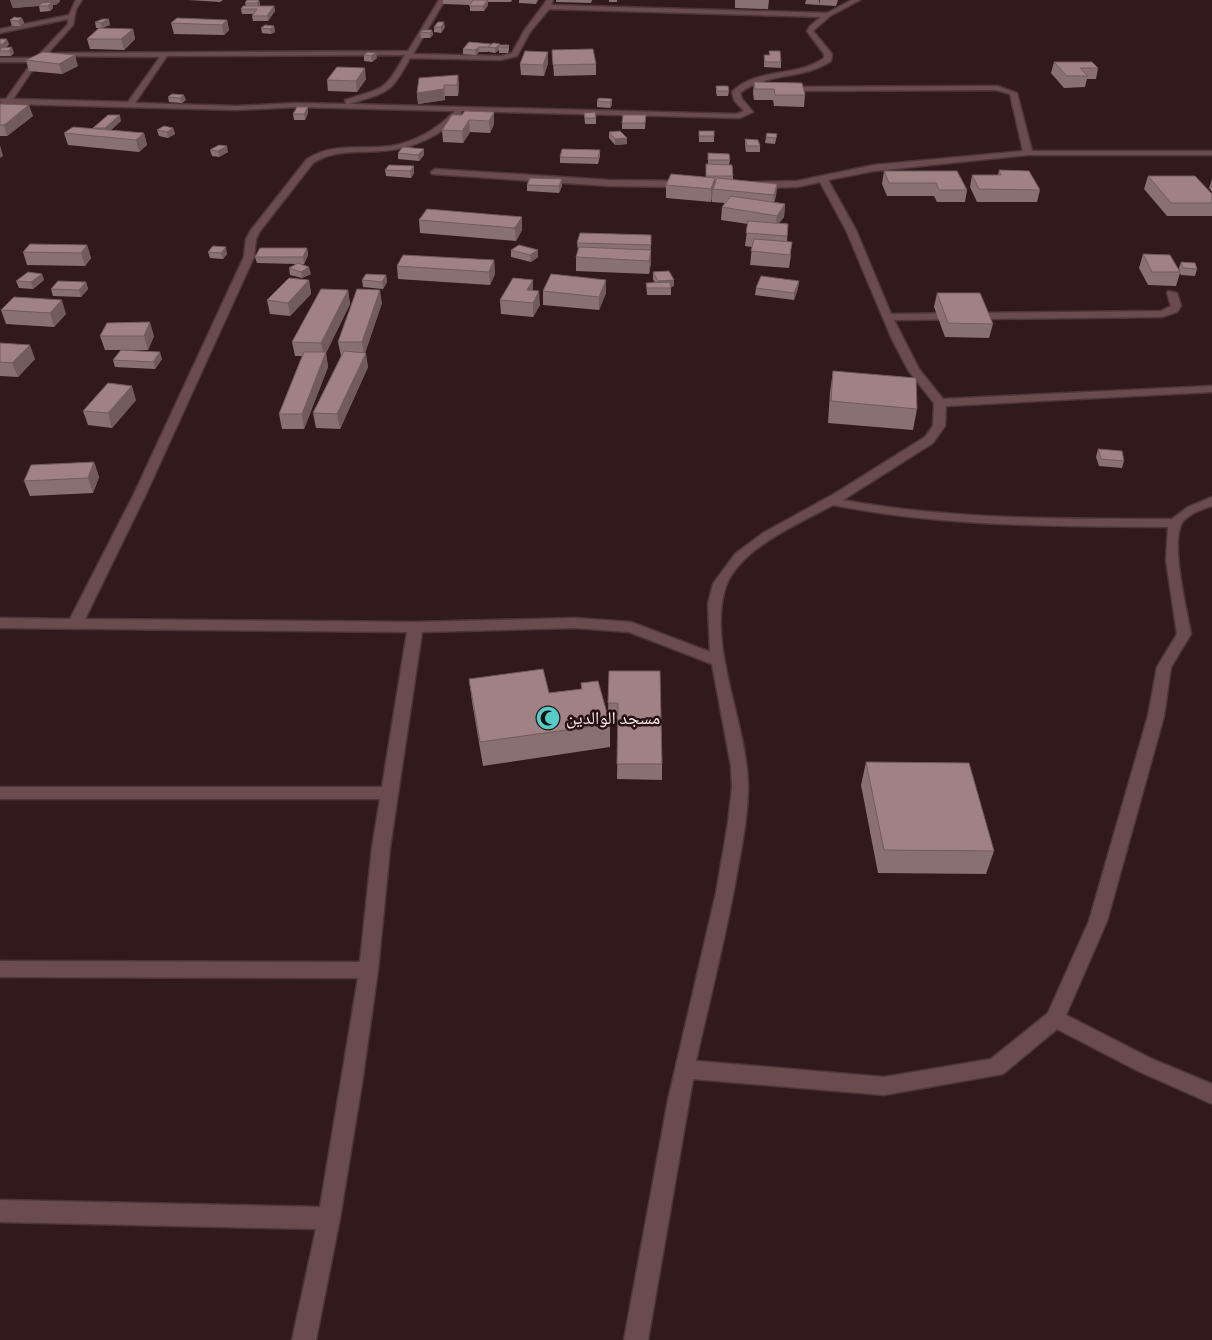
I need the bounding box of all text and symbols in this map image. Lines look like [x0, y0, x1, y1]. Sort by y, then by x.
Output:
mosque icon: مسجد الوالدين [535, 705, 561, 731]
place label: مسجد الوالدين [566, 706, 660, 729]

